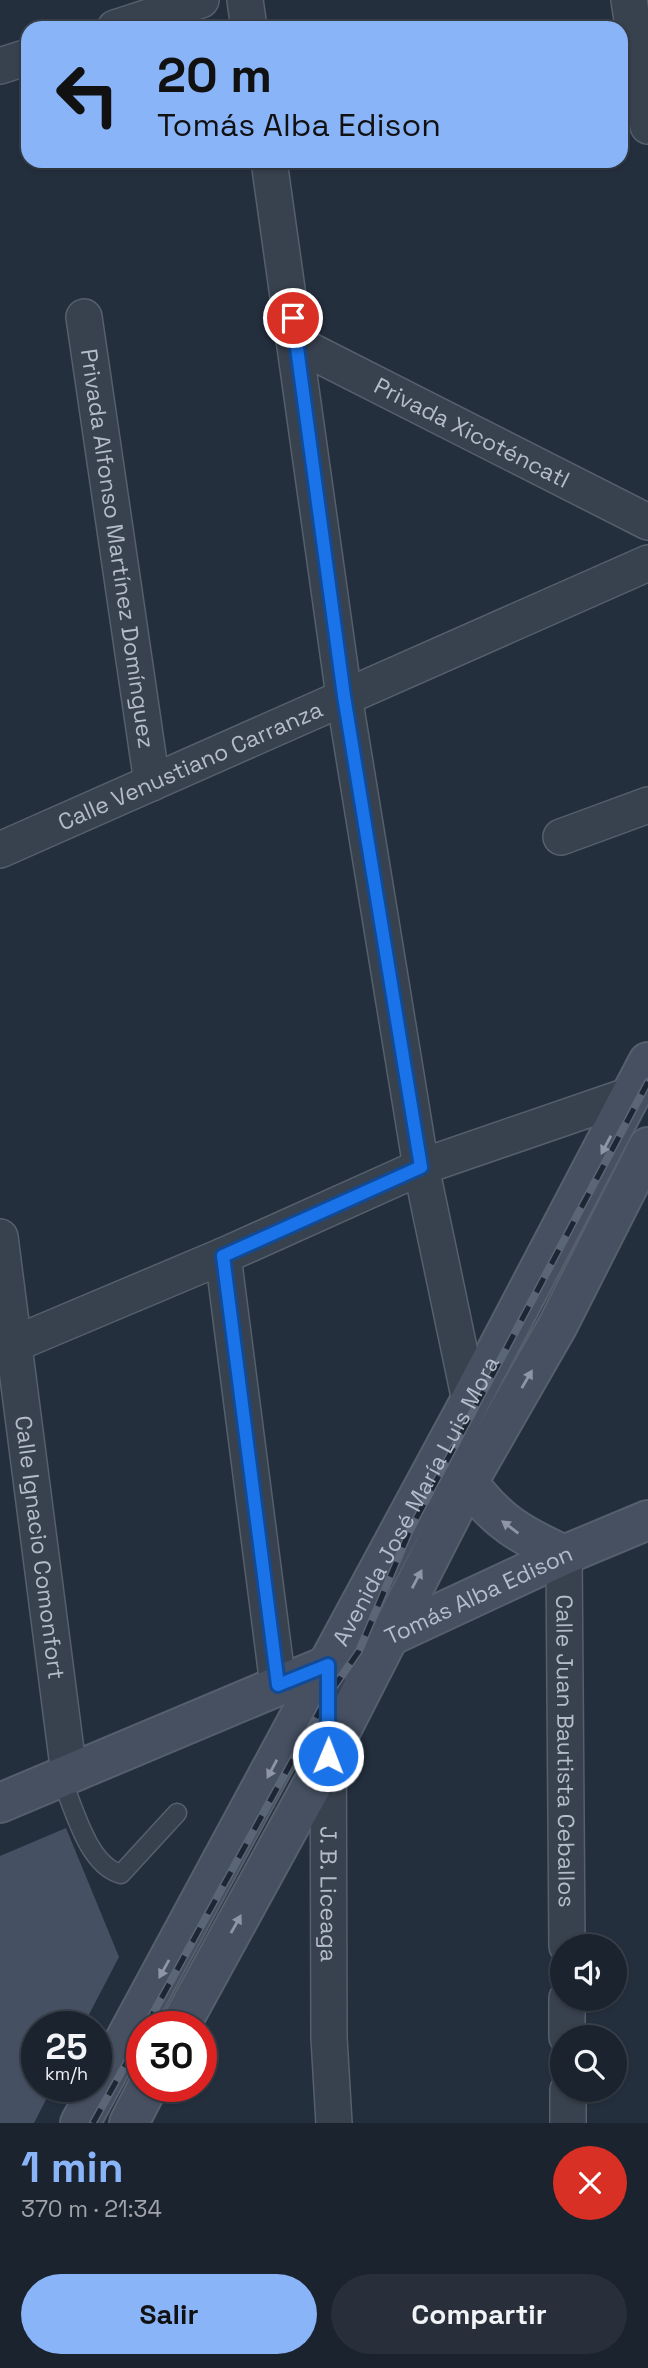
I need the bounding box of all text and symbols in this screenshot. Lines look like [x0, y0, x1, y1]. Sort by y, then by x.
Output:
text: 20 m [157, 44, 272, 106]
icon: left [42, 49, 133, 140]
text: Tomás Alba Edison [157, 105, 441, 145]
pin [263, 288, 323, 348]
icon: arrive [274, 299, 312, 337]
street label: Privada Alfonso Martínez Domínguez [74, 347, 162, 750]
street label: Privada Xicoténcatl [369, 371, 575, 495]
street label: Calle Venustiano Carranza [53, 694, 327, 838]
one-way arrow [600, 1135, 612, 1154]
street label: Avenida José María Luis Mora [326, 1351, 506, 1651]
one-way arrow [521, 1370, 533, 1389]
street label: Calle Ignacio Comonfort [8, 1414, 72, 1681]
one-way arrow [501, 1520, 519, 1534]
street label: Tomás Alba Edison [380, 1538, 577, 1652]
one-way arrow [412, 1569, 423, 1589]
street label: Calle Juan Bautista Ceballos [549, 1594, 582, 1908]
position arrow [291, 1719, 365, 1793]
one-way arrow [266, 1759, 278, 1778]
street label: J. B. Liceaga [313, 1826, 344, 1962]
one-way arrow [230, 1914, 242, 1933]
map controls [550, 1934, 627, 2102]
button: sound [550, 1934, 627, 2011]
one-way arrow [158, 1959, 169, 1979]
speed limit sign: 30 [126, 2011, 217, 2102]
text: 25 [46, 2025, 87, 2069]
button: search [550, 2025, 627, 2102]
text: km/h [45, 2062, 88, 2085]
text: 1 min [21, 2141, 124, 2194]
button: close [553, 2146, 627, 2220]
text: 370 m · 21:34 [21, 2194, 162, 2224]
button: Salir [21, 2274, 317, 2354]
button: Compartir [331, 2274, 627, 2354]

